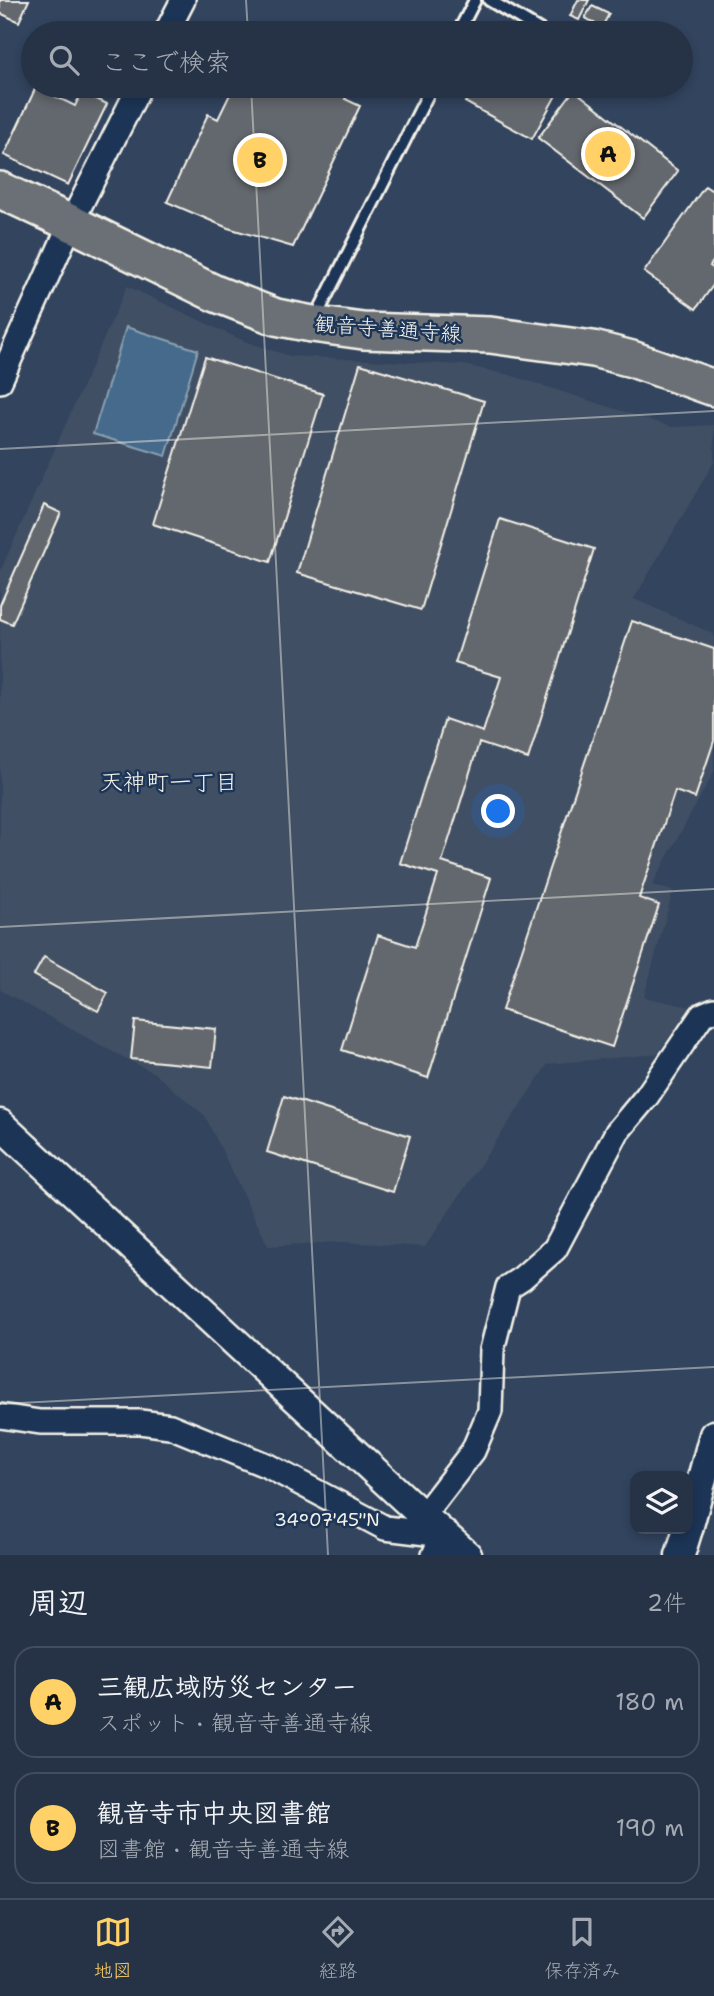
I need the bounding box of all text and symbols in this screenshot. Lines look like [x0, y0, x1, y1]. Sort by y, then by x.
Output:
search box [21, 21, 693, 98]
icon: search [45, 41, 83, 79]
text: ここで検索 [101, 44, 231, 79]
pin: A [585, 128, 631, 180]
pin: B [237, 134, 283, 186]
street label: 観音寺善通寺線 [314, 310, 462, 348]
district label: 天神町一丁目 [100, 767, 238, 797]
your location [481, 794, 515, 828]
map controls [630, 1471, 693, 1534]
button: layers [630, 1471, 693, 1534]
text: 34°07'45"N [274, 1508, 380, 1532]
text: 周辺 [28, 1582, 88, 1623]
text: 2件 [647, 1588, 686, 1618]
text: 三観広域防災センター [97, 1669, 357, 1704]
text: A [44, 1687, 62, 1717]
text: 180 m [615, 1687, 684, 1717]
text: スポット · 観音寺善通寺線 [97, 1708, 372, 1738]
text: 観音寺市中央図書館 [97, 1795, 331, 1830]
text: B [46, 1813, 60, 1843]
text: 190 m [616, 1813, 684, 1843]
text: 図書館 · 観音寺善通寺線 [97, 1834, 349, 1864]
tab: 地図 [94, 1913, 132, 1983]
tab: 経路 [319, 1913, 357, 1983]
tab: 保存済み [544, 1913, 620, 1983]

